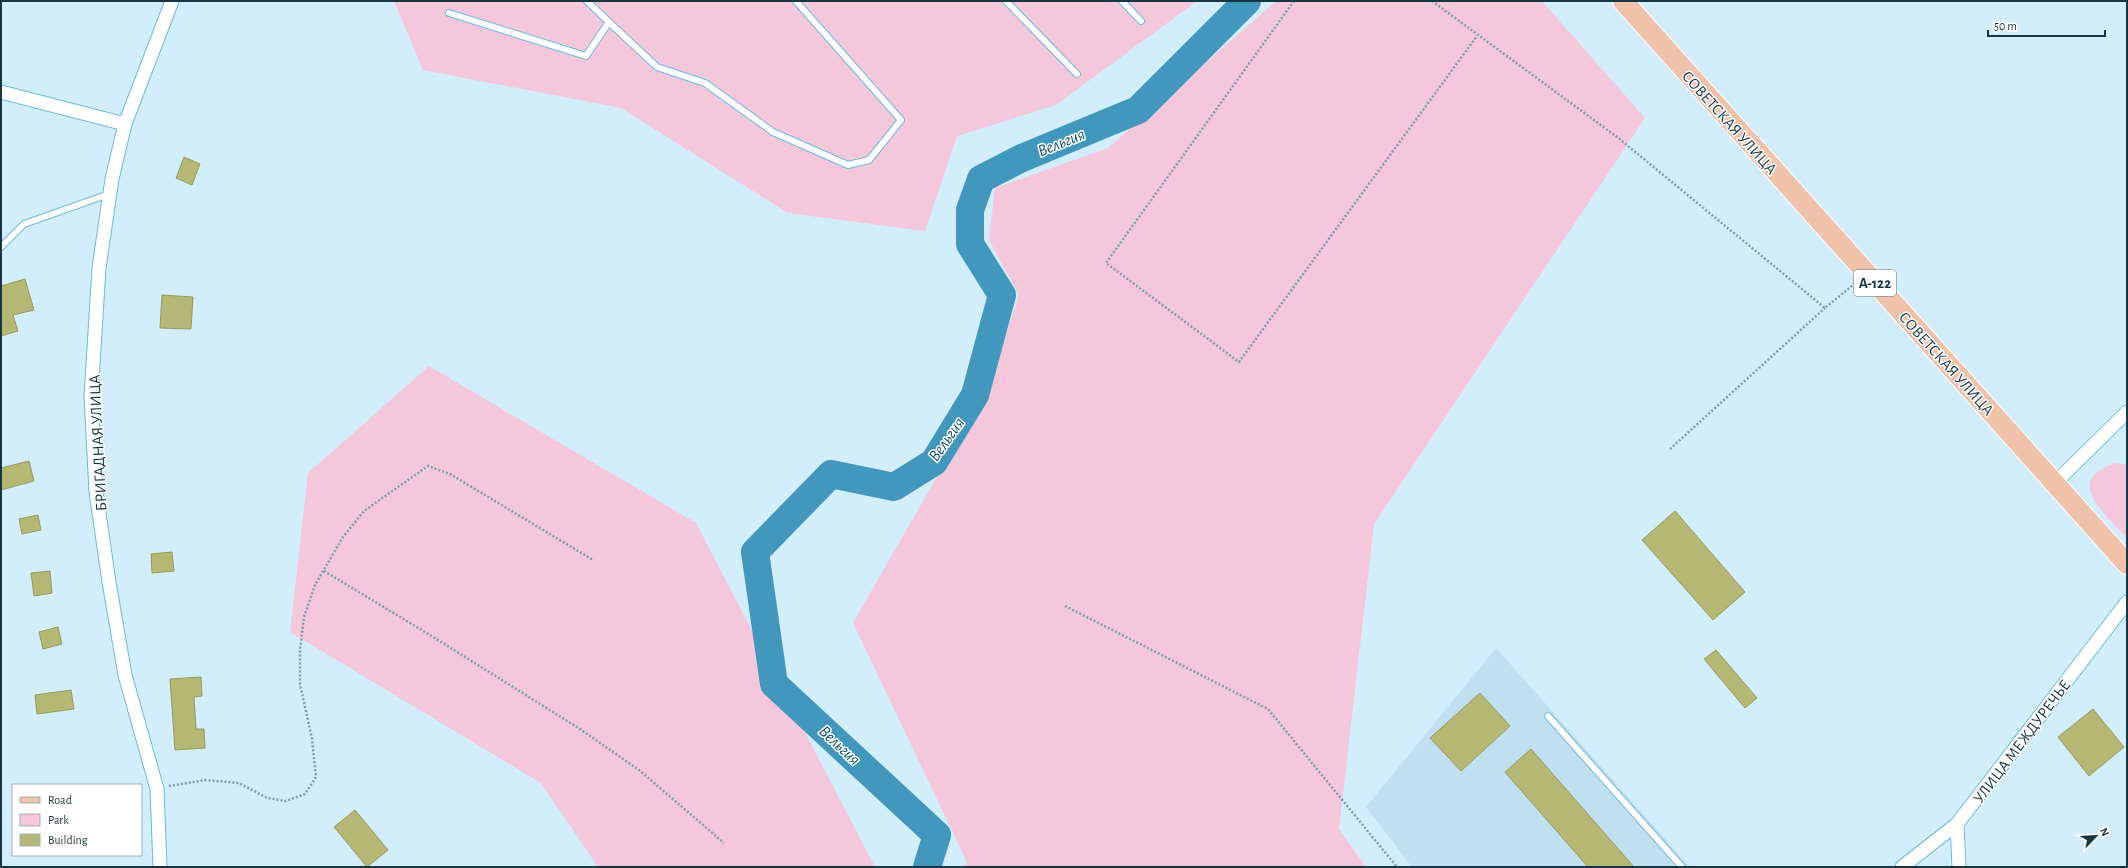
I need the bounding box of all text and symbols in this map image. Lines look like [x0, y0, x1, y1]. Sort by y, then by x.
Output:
scale bar [1988, 12, 2105, 38]
text: 50 m [1994, 20, 2017, 32]
street label: СОВЕТСКАЯ УЛИЦА [1679, 68, 1780, 178]
water label: Вельгия [1035, 125, 1087, 160]
road number: А-122 [1854, 270, 1896, 296]
street label: СОВЕТСКАЯ УЛИЦА [1896, 309, 1997, 419]
street label: БРИГАДНАЯ УЛИЦА [86, 374, 110, 512]
water label: Вельгия [925, 414, 967, 464]
street label: УЛИЦА МЕЖДУРЕЧЬЕ [1970, 677, 2073, 806]
water label: Вельгия [816, 722, 863, 768]
legend [12, 784, 142, 856]
text: Road [48, 794, 72, 806]
text: Park [48, 814, 69, 826]
north arrow [2076, 816, 2116, 856]
text: N [2098, 826, 2111, 838]
text: Building [48, 834, 88, 846]

